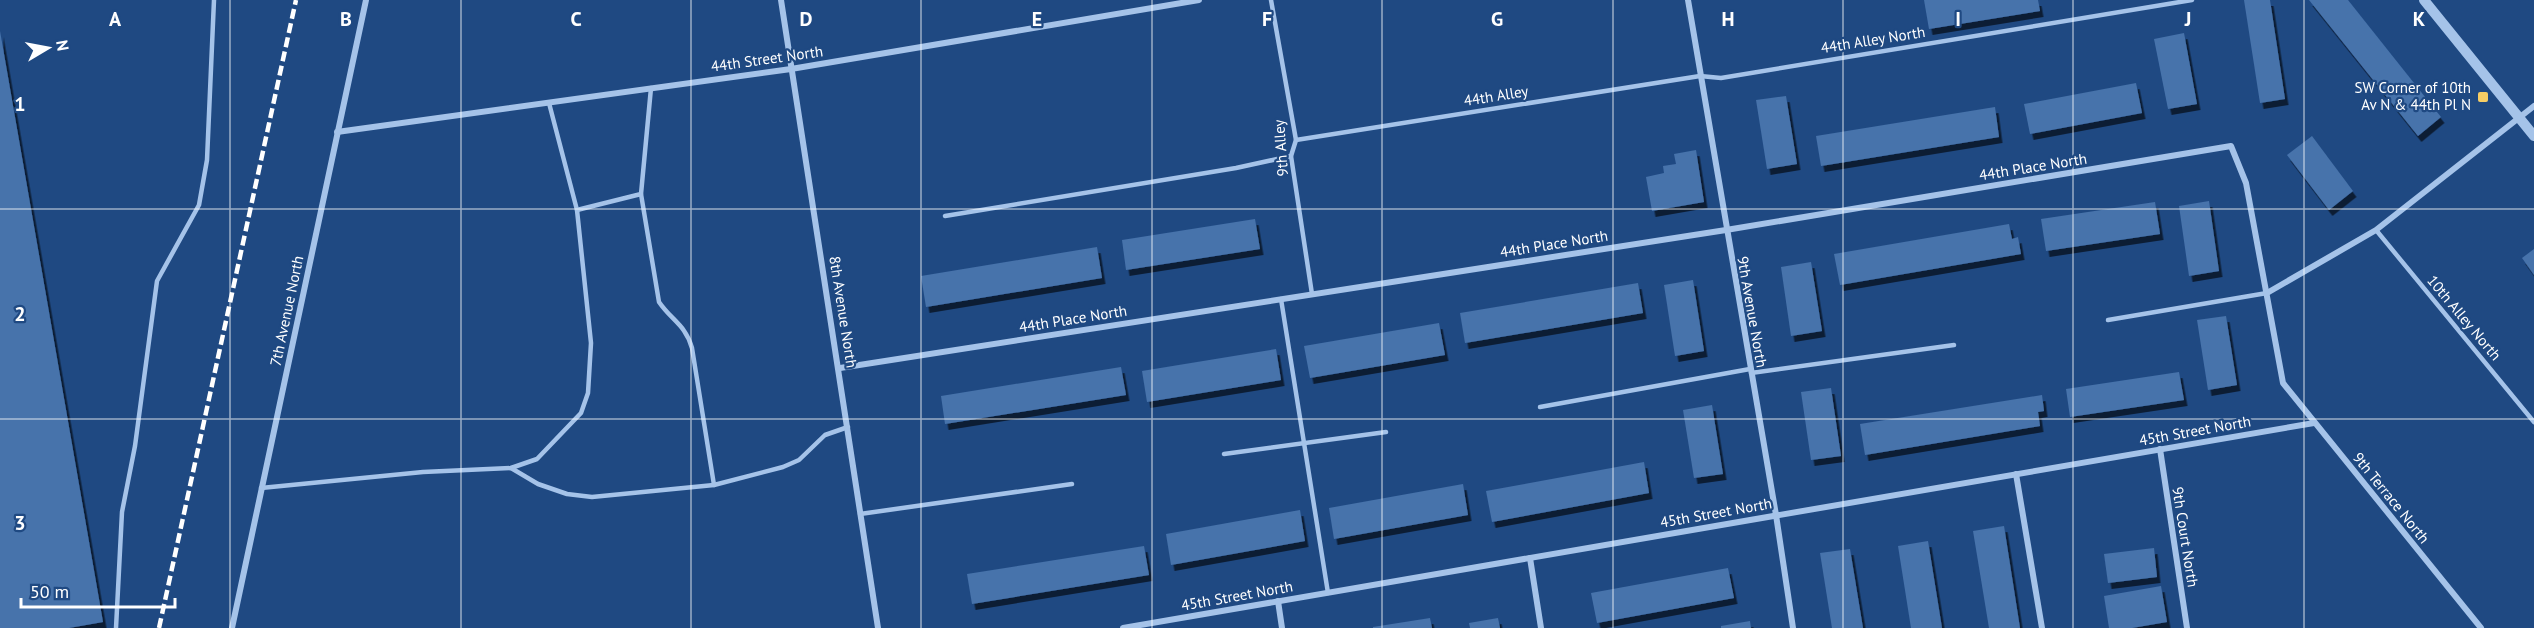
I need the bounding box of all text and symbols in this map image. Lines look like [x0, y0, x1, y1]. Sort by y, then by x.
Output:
text: A [109, 6, 122, 32]
text: B [340, 6, 352, 32]
text: C [570, 6, 582, 32]
text: D [800, 6, 813, 32]
text: E [1032, 6, 1042, 32]
text: F [1262, 6, 1272, 32]
text: G [1491, 6, 1503, 32]
text: H [1721, 6, 1735, 32]
text: I [1955, 6, 1961, 32]
text: J [2184, 6, 2191, 32]
text: K [2413, 6, 2426, 32]
north arrow [18, 18, 78, 78]
street label: 44th Alley North [1819, 22, 1926, 57]
text: N [52, 38, 74, 52]
street label: 44th Street North [710, 41, 824, 76]
place label: SW Corner of 10th Av N & 44th Pl N [2355, 78, 2471, 114]
street label: 44th Alley [1462, 81, 1530, 110]
marker: SW Corner of 10th Av N & 44th Pl N [2476, 90, 2490, 104]
text: 1 [14, 91, 26, 117]
street label: 9th Alley [1269, 119, 1292, 177]
street label: 44th Place North [1978, 149, 2088, 184]
street label: 44th Place North [1499, 226, 1609, 261]
street label: 7th Avenue North [266, 254, 307, 368]
street label: 8th Avenue North [825, 255, 862, 369]
street label: 9th Avenue North [1733, 255, 1772, 369]
street label: 10th Alley North [2423, 271, 2506, 364]
text: 2 [14, 301, 26, 327]
street label: 44th Place North [1018, 301, 1128, 336]
street label: 45th Street North [2138, 411, 2252, 450]
street label: 9th Terrace North [2349, 448, 2434, 547]
street label: 9th Court North [2168, 485, 2203, 588]
street label: 45th Street North [1659, 493, 1773, 532]
text: 3 [14, 510, 26, 536]
scale bar [21, 571, 176, 609]
street label: 45th Street North [1180, 576, 1294, 615]
text: 50 m [30, 580, 69, 603]

